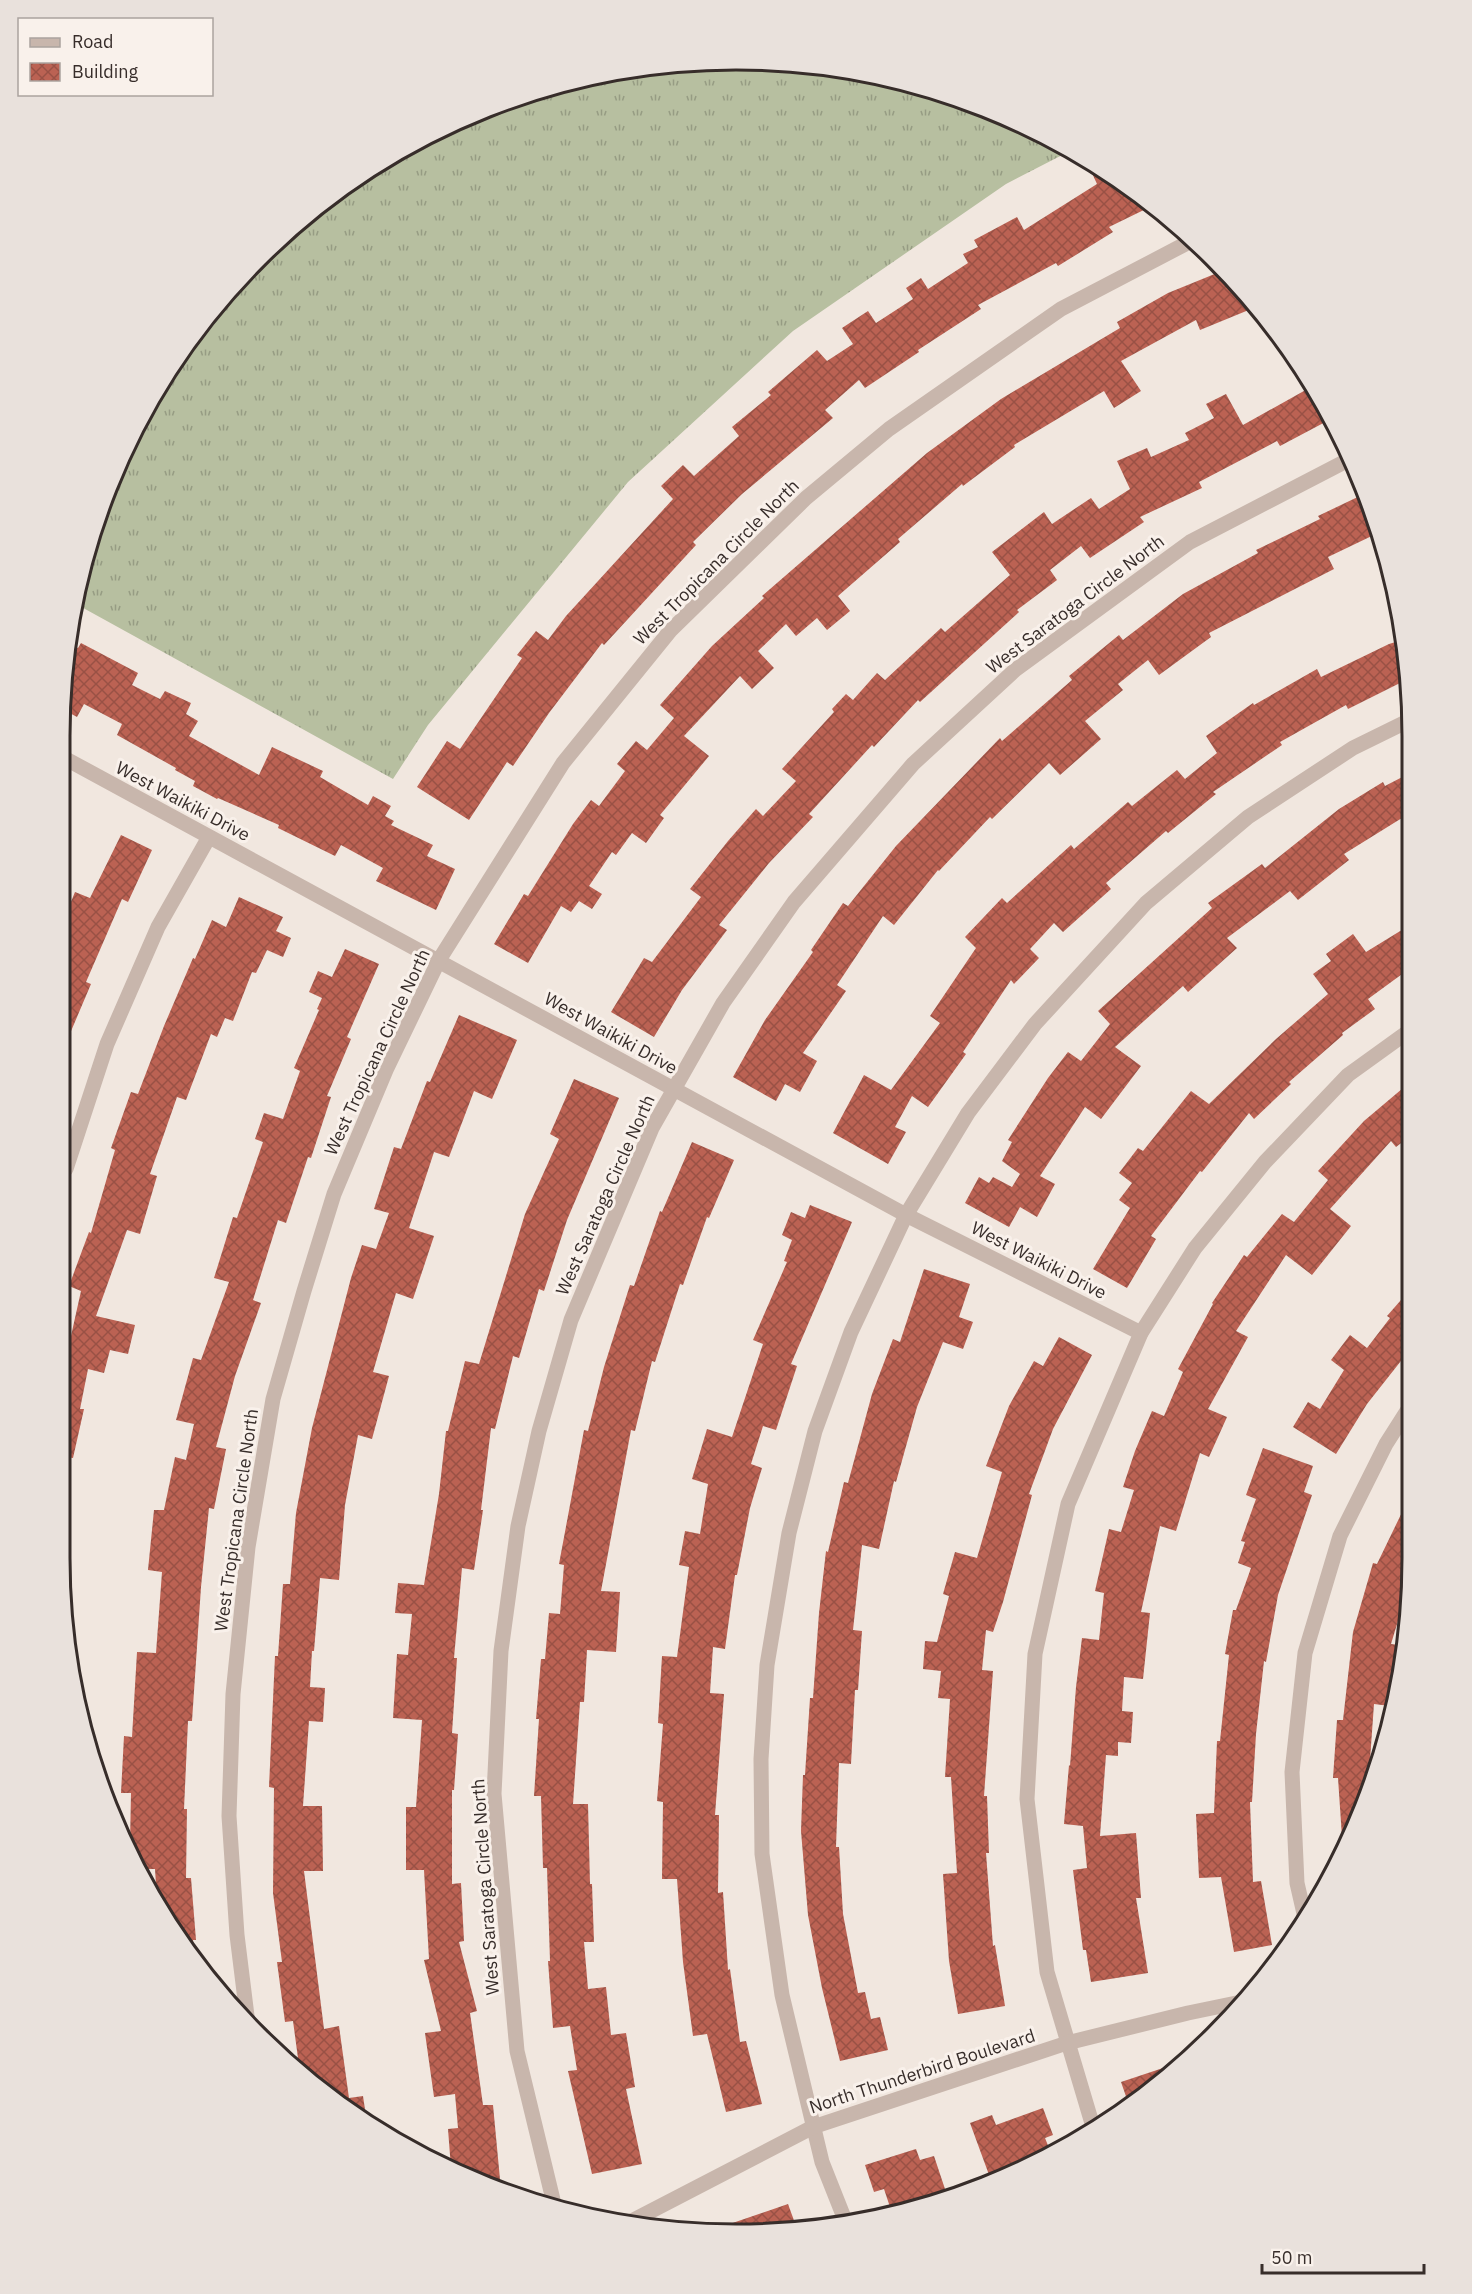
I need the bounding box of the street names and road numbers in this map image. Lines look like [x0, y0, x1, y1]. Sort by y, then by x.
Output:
street label: West Tropicana Circle North [628, 474, 804, 650]
street label: West Saratoga Circle North [981, 530, 1169, 678]
street label: West Waikiki Drive [112, 756, 254, 846]
street label: West Tropicana Circle North [319, 945, 435, 1159]
street label: West Waikiki Drive [540, 987, 682, 1079]
street label: West Saratoga Circle North [550, 1091, 660, 1299]
street label: West Waikiki Drive [967, 1216, 1111, 1304]
street label: West Tropicana Circle North [209, 1407, 263, 1633]
street label: West Saratoga Circle North [466, 1778, 504, 1996]
street label: North Thunderbird Boulevard [806, 2024, 1038, 2118]

